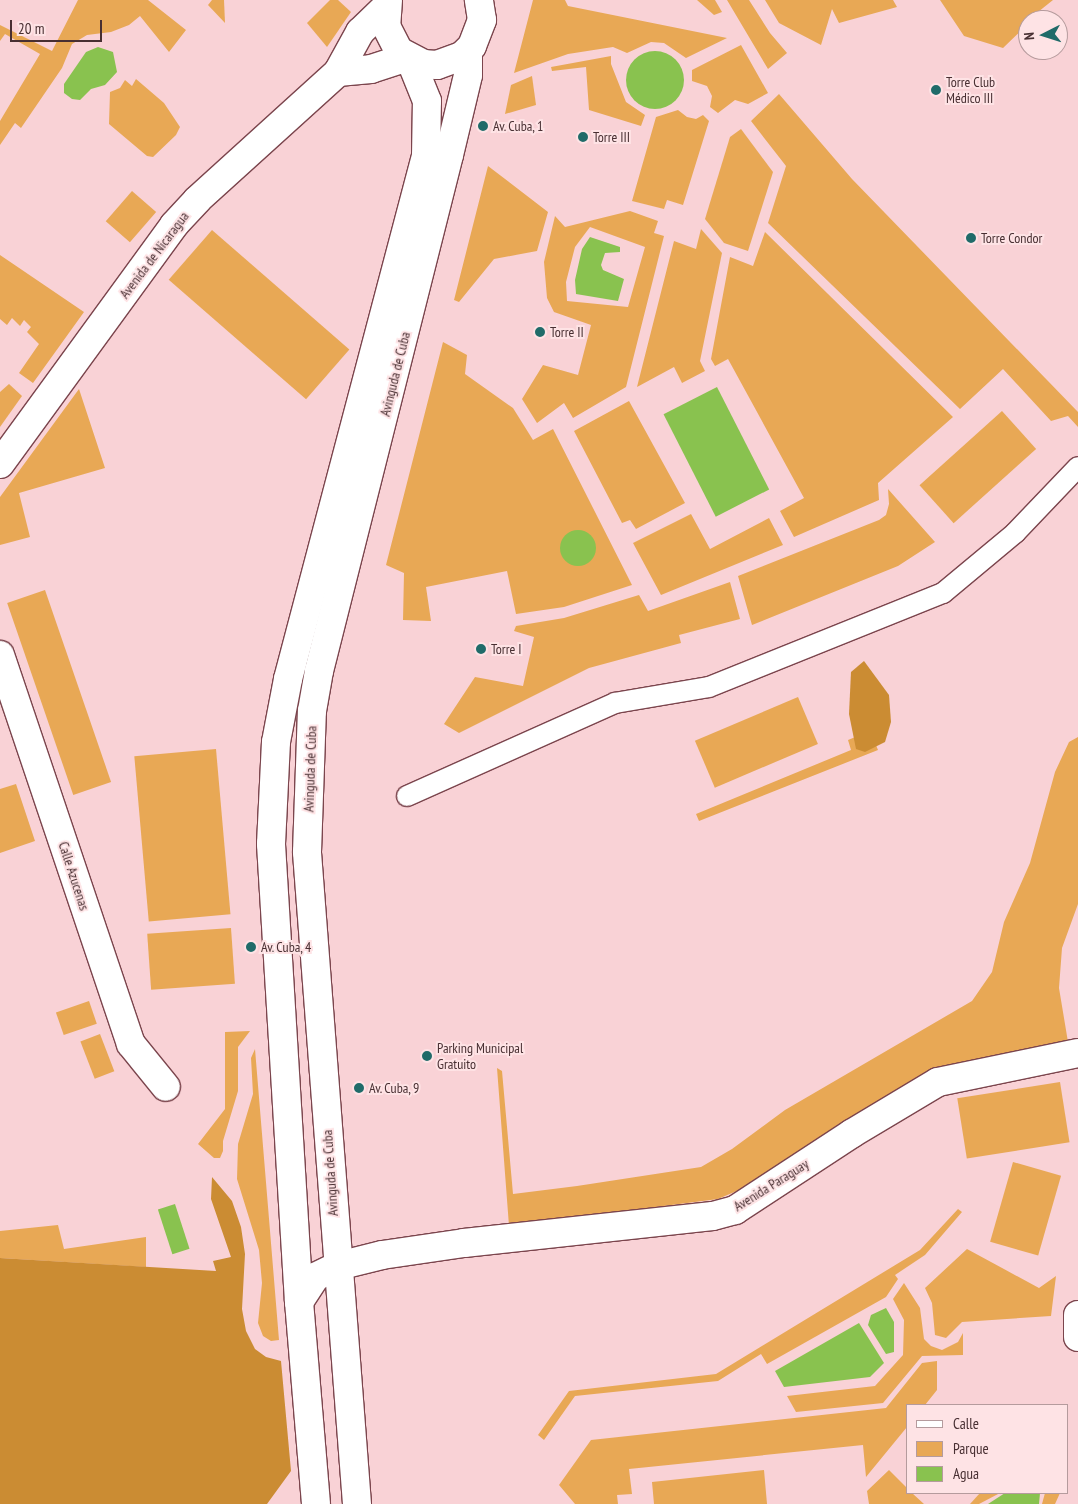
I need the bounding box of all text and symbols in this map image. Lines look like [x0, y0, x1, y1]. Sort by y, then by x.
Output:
scale bar [12, 10, 105, 42]
north arrow [1018, 10, 1068, 60]
text: 20 m [18, 19, 44, 38]
text: N [1020, 32, 1038, 41]
place label: Torre Club Médico III [946, 74, 995, 106]
marker: Torre Club Médico III [930, 84, 942, 96]
place label: Av. Cuba, 1 [493, 118, 545, 134]
marker: Av. Cuba, 1 [477, 120, 489, 132]
place label: Torre III [593, 129, 630, 145]
marker: Torre III [577, 131, 589, 143]
street label: Avenida de Nicaragua [116, 208, 192, 302]
place label: Torre Condor [981, 230, 1042, 246]
marker: Torre Condor [965, 232, 977, 244]
place label: Torre II [550, 324, 584, 340]
marker: Torre II [534, 326, 546, 338]
street label: Avinguda de Cuba [376, 330, 414, 418]
place label: Torre I [491, 641, 522, 657]
marker: Torre I [475, 643, 487, 655]
street label: Avinguda de Cuba [300, 726, 320, 812]
street label: Calle Azucenas [55, 839, 93, 913]
place label: Av. Cuba, 4 [261, 939, 313, 955]
marker: Av. Cuba, 4 [245, 941, 257, 953]
place label: Parking Municipal Gratuito [437, 1040, 523, 1072]
marker: Parking Municipal Gratuito [421, 1050, 433, 1062]
place label: Av. Cuba, 9 [369, 1080, 421, 1096]
marker: Av. Cuba, 9 [353, 1082, 365, 1094]
street label: Avinguda de Cuba [319, 1129, 341, 1217]
street label: Avenida Paraguay [730, 1155, 812, 1215]
legend [906, 1404, 1068, 1494]
text: Calle [953, 1414, 979, 1433]
text: Parque [953, 1439, 989, 1458]
text: Agua [953, 1464, 979, 1483]

